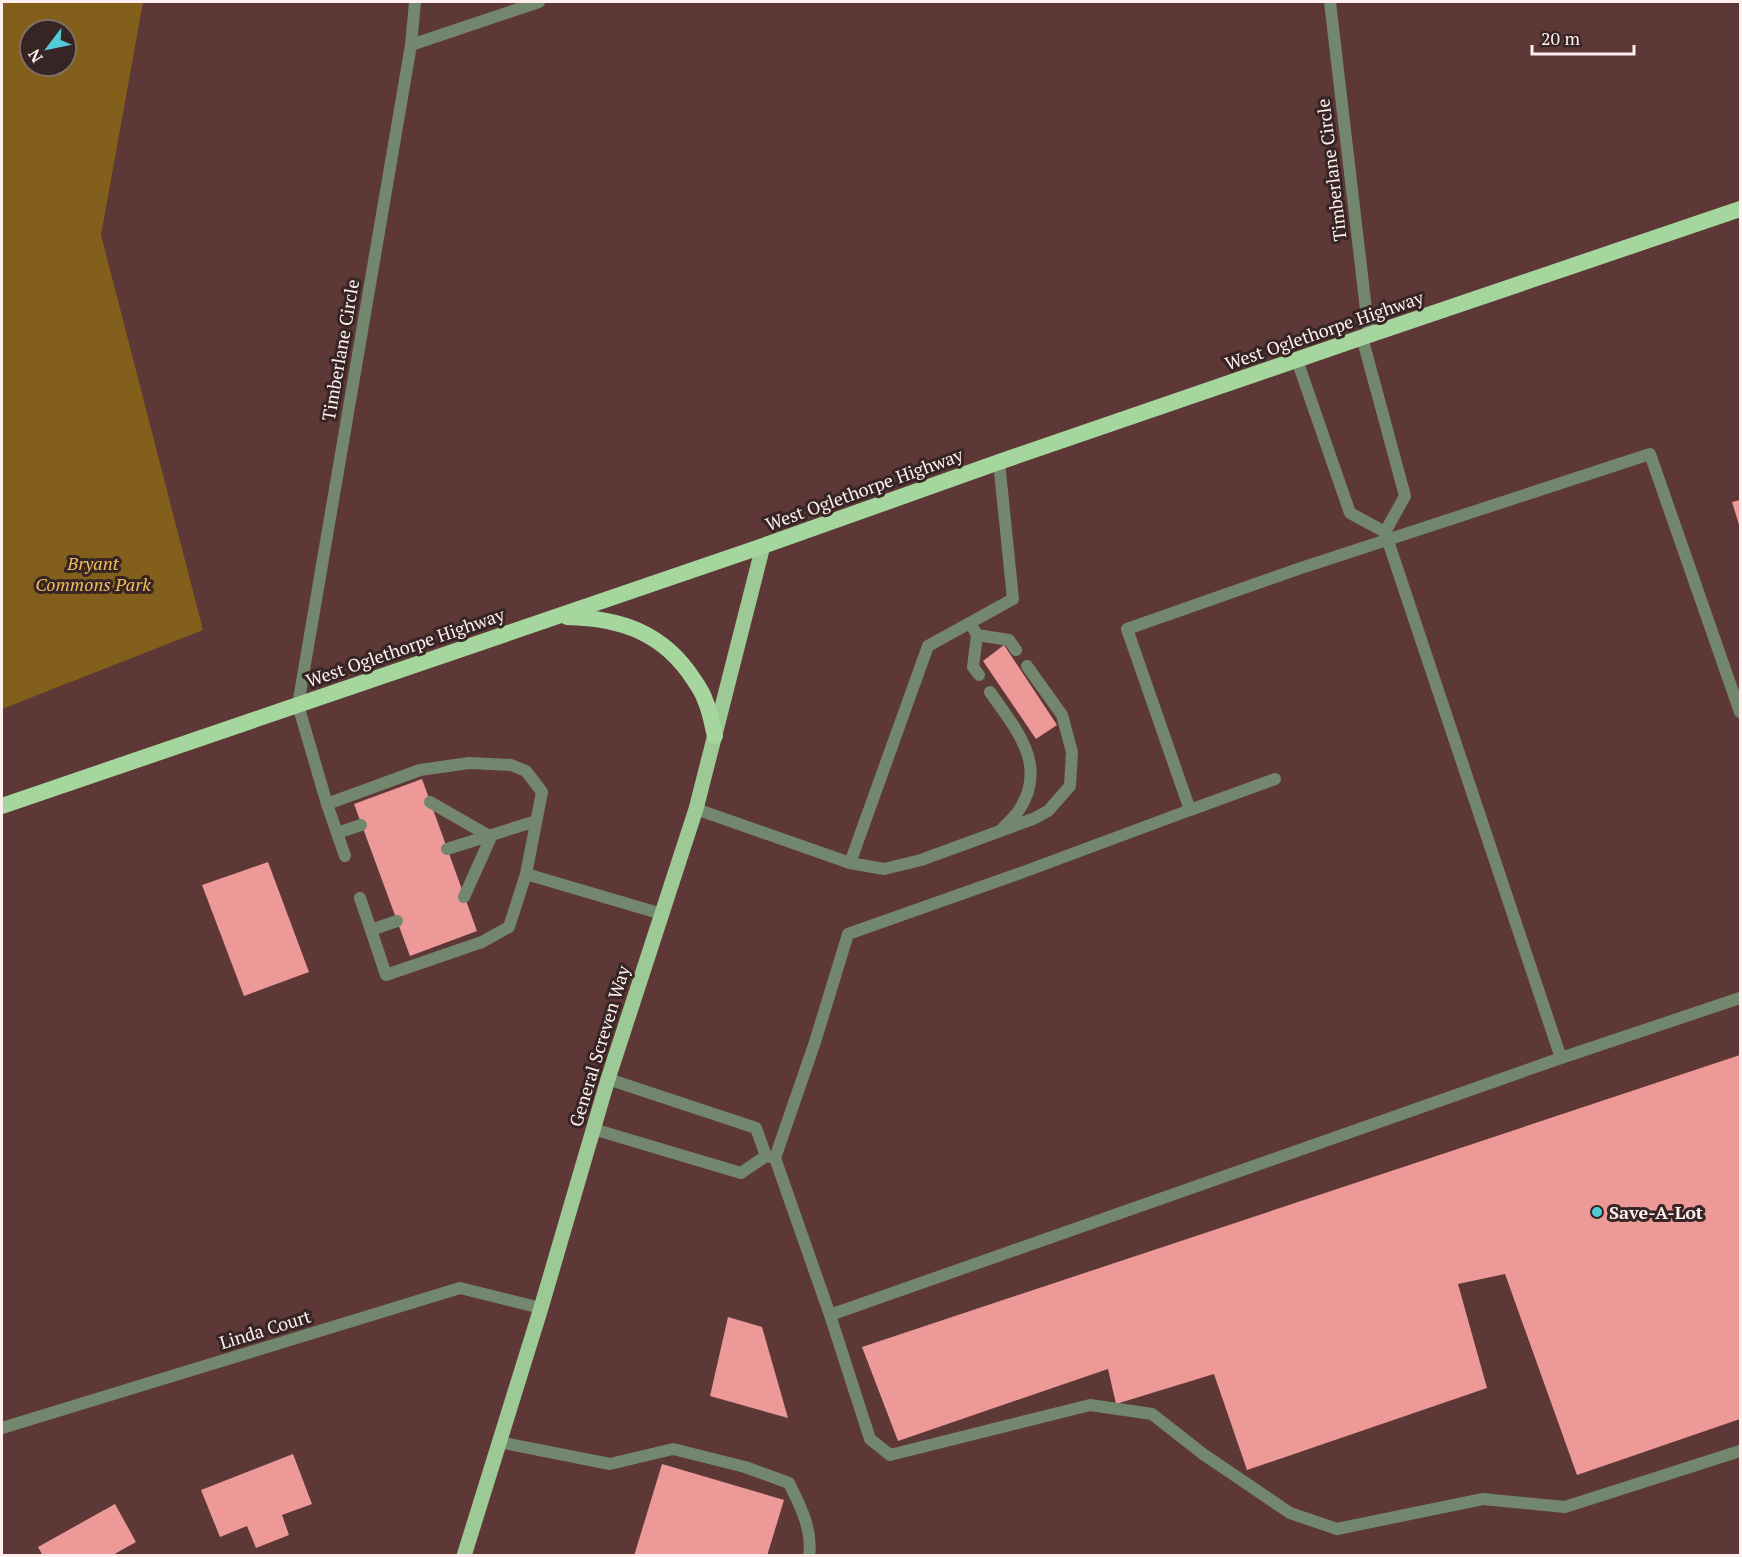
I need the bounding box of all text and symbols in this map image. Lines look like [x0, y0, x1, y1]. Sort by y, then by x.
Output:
north arrow [18, 18, 78, 78]
scale bar [1532, 18, 1634, 56]
text: 20 m [1541, 26, 1581, 50]
text: N [23, 45, 48, 67]
street label: Timberlane Circle [1310, 97, 1352, 243]
street label: Timberlane Circle [316, 277, 364, 423]
street label: West Oglethorpe Highway [1222, 284, 1427, 375]
street label: West Oglethorpe Highway [762, 442, 967, 536]
park label: Bryant Commons Park [35, 551, 151, 596]
street label: West Oglethorpe Highway [303, 601, 508, 692]
street label: General Screven Way [563, 962, 635, 1130]
place label: Save-A-Lot [1609, 1200, 1703, 1224]
marker: Save-A-Lot [1590, 1205, 1604, 1219]
street label: Linda Court [216, 1304, 314, 1354]

